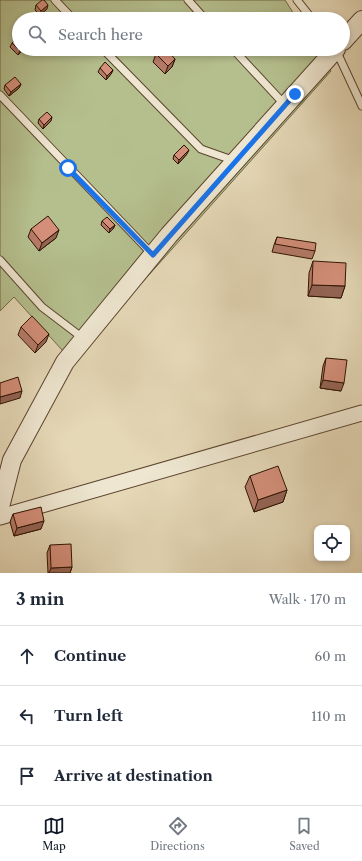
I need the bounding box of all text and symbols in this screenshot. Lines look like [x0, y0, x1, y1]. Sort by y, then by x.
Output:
search box [12, 12, 350, 56]
icon: search [26, 23, 48, 45]
text: Search here [58, 25, 143, 44]
route end [286, 85, 304, 103]
route start [59, 159, 77, 177]
map controls [314, 525, 350, 561]
button: locate [314, 525, 350, 561]
text: 3 min [16, 589, 65, 609]
text: Walk · 170 m [269, 591, 346, 607]
icon: ahead [16, 645, 38, 667]
text: Continue [54, 646, 126, 665]
text: 60 m [315, 648, 346, 664]
icon: left [16, 705, 38, 727]
text: Turn left [54, 706, 123, 725]
text: 110 m [311, 708, 346, 724]
icon: arrive [16, 765, 38, 787]
text: Arrive at destination [54, 766, 213, 785]
tab: Map [42, 815, 66, 853]
tab: Directions [150, 815, 205, 853]
tab: Saved [289, 815, 320, 853]

